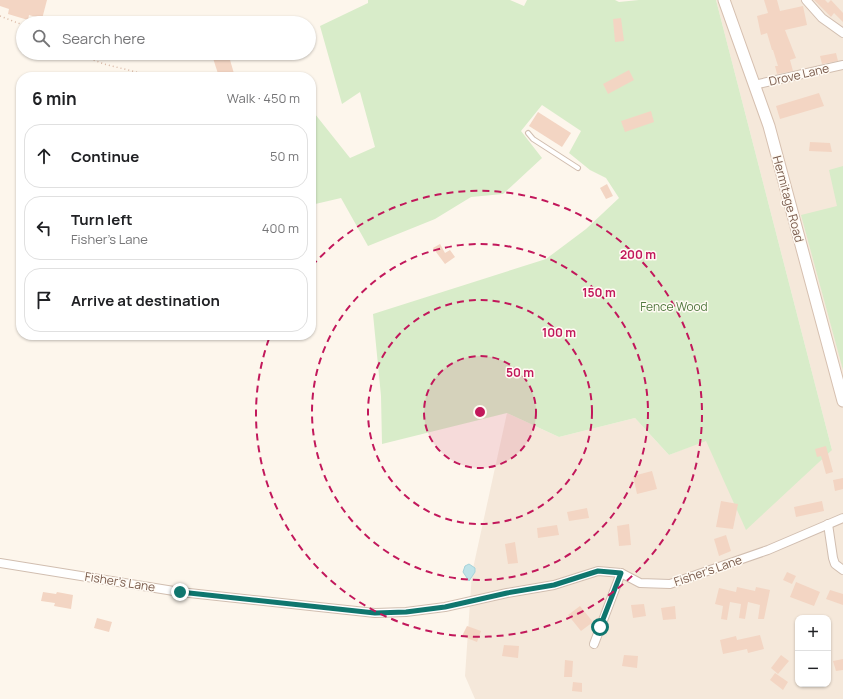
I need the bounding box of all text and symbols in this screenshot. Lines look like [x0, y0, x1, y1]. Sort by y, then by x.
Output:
search box [16, 16, 316, 60]
icon: search [30, 27, 52, 49]
text: Search here [62, 28, 145, 49]
street label: Drove Lane [767, 59, 831, 90]
text: 6 min [32, 87, 77, 110]
text: Walk · 450 m [227, 89, 300, 107]
icon: ahead [33, 145, 55, 167]
text: Continue [71, 146, 139, 167]
text: 50 m [270, 147, 299, 165]
street label: Hermitage Road [769, 154, 808, 244]
text: Turn left [71, 209, 133, 230]
icon: left [33, 217, 55, 239]
text: 400 m [262, 219, 299, 237]
text: Fisher's Lane [71, 230, 148, 248]
text: 200 m [620, 246, 656, 263]
text: 150 m [582, 284, 616, 301]
icon: arrive [33, 289, 55, 311]
text: Arrive at destination [71, 290, 220, 311]
park label: Fence Wood [640, 298, 708, 315]
text: 100 m [542, 324, 576, 341]
text: 50 m [506, 364, 534, 381]
centre of rings [473, 405, 487, 419]
street label: Fisher's Lane [672, 551, 744, 590]
street label: Fisher's Lane [84, 568, 156, 595]
route end [171, 583, 189, 601]
map controls [795, 615, 831, 687]
button: + [795, 615, 831, 651]
route start [591, 618, 609, 636]
button: − [795, 651, 831, 687]

